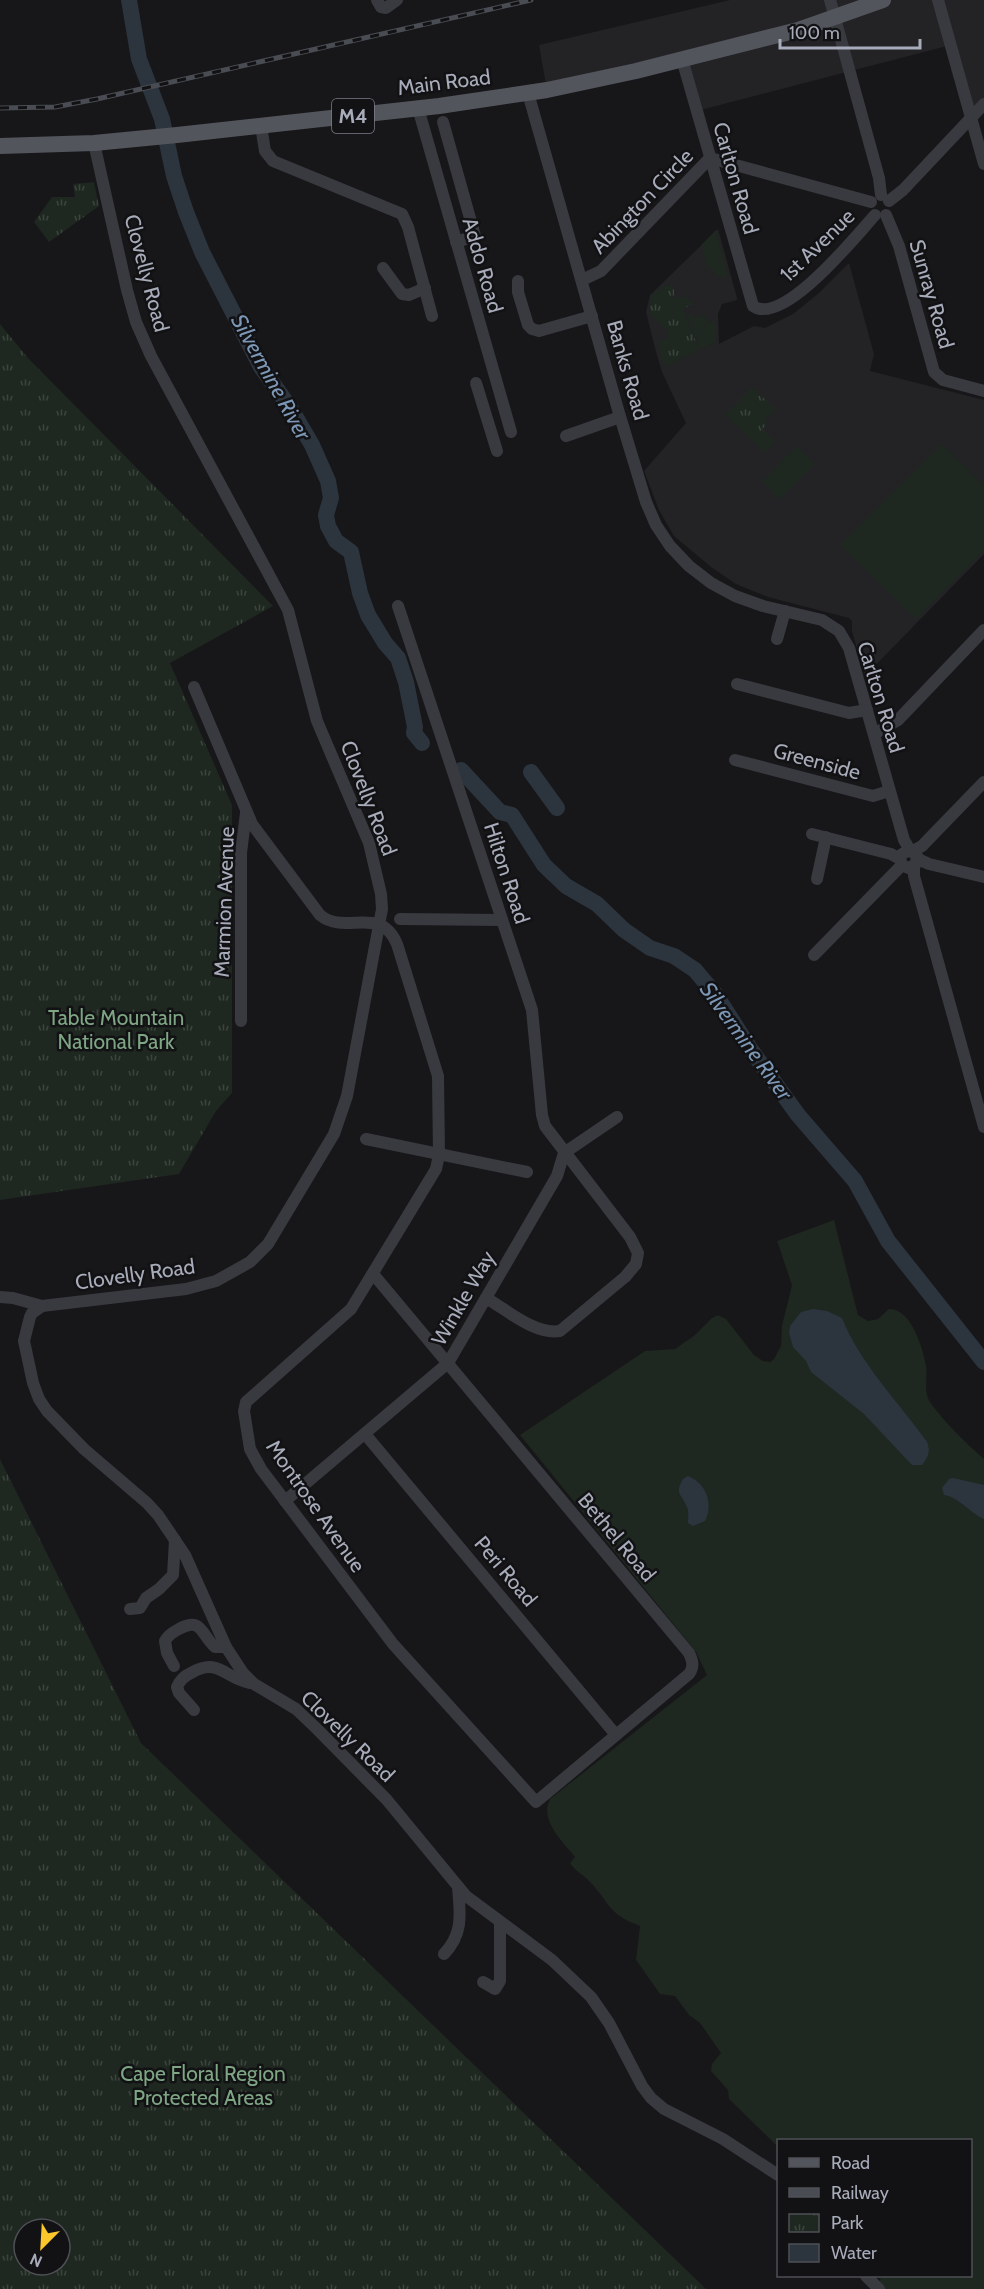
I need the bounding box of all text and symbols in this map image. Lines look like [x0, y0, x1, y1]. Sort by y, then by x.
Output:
scale bar [780, 12, 920, 50]
text: 100 m [789, 22, 840, 44]
street label: Main Road [396, 64, 492, 100]
road number: M4 [332, 99, 374, 133]
street label: Carlton Road [708, 119, 764, 237]
street label: Abington Circle [586, 143, 698, 259]
street label: 1st Avenue [775, 203, 860, 287]
street label: Clovelly Road [119, 211, 175, 335]
street label: Addo Road [457, 215, 509, 315]
street label: Sunray Road [905, 237, 959, 351]
water label: Silvermine River [225, 309, 317, 446]
street label: Banks Road [602, 317, 654, 423]
street label: Carlton Road [852, 638, 910, 756]
street label: Clovelly Road [336, 737, 402, 859]
street label: Greenside [771, 737, 864, 785]
street label: Hilton Road [479, 819, 535, 927]
street label: Marmion Avenue [209, 826, 239, 978]
water label: Silvermine River [694, 977, 799, 1106]
park label: Table Mountain National Park [48, 1005, 184, 1054]
street label: Winkle Way [426, 1246, 500, 1350]
street label: Clovelly Road [74, 1253, 196, 1295]
street label: Montrose Avenue [261, 1435, 371, 1577]
street label: Bethel Road [573, 1488, 661, 1586]
street label: Peri Road [469, 1531, 543, 1611]
street label: Clovelly Road [296, 1685, 400, 1787]
park label: Cape Floral Region Protected Areas [120, 2061, 286, 2110]
legend [777, 2139, 972, 2277]
text: Road [831, 2152, 870, 2174]
text: Railway [831, 2182, 889, 2204]
text: Park [831, 2212, 864, 2234]
north arrow [12, 2217, 72, 2277]
text: Water [831, 2242, 877, 2264]
text: N [27, 2249, 45, 2271]

